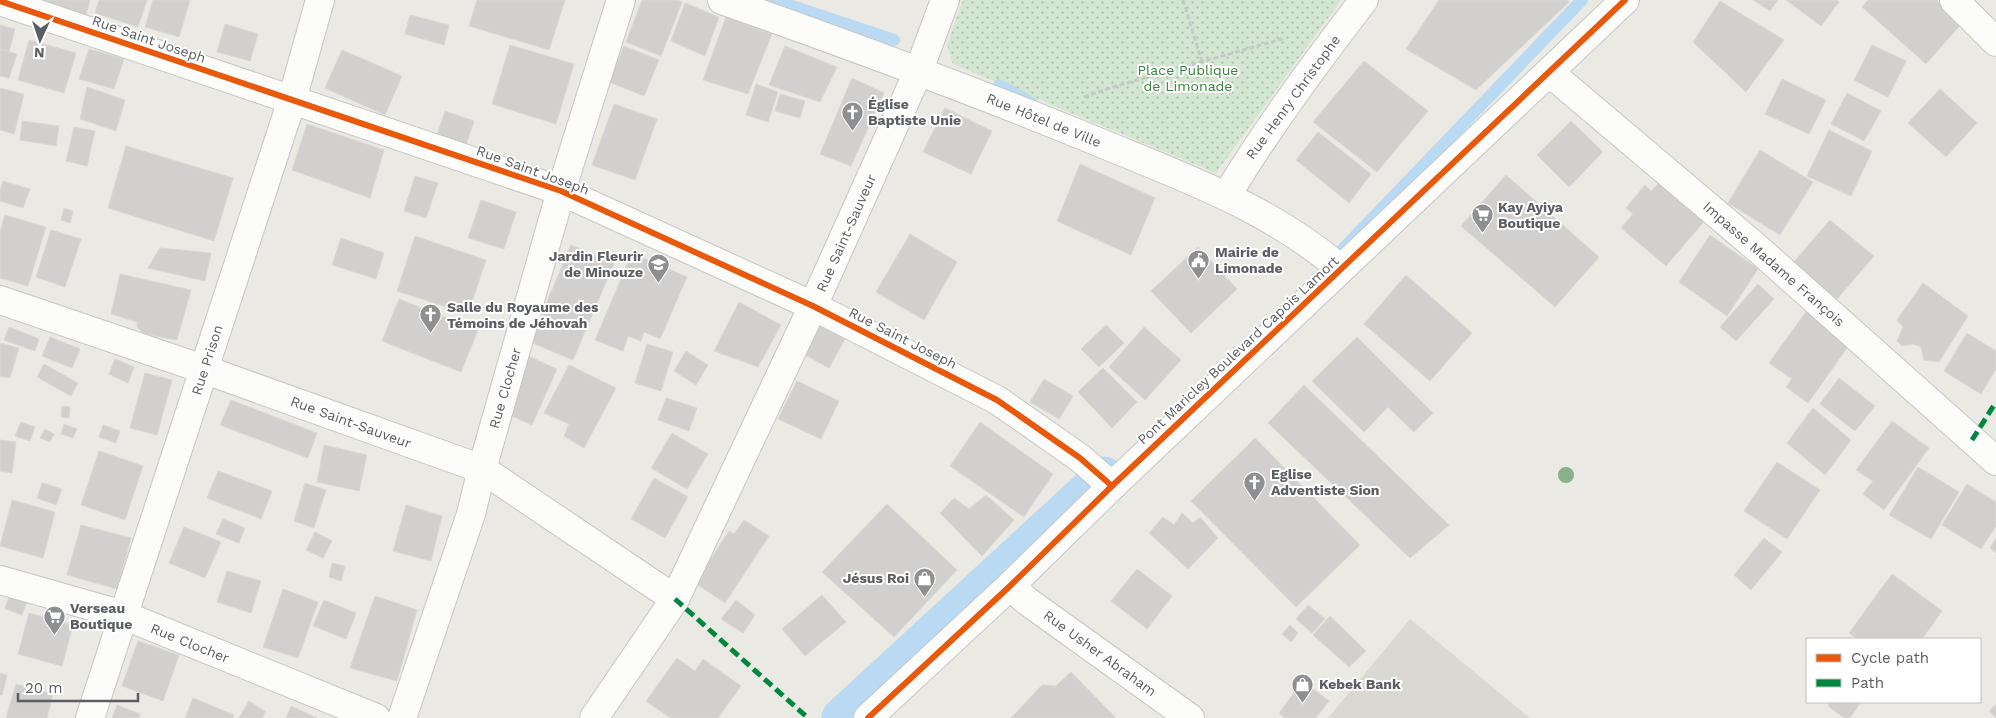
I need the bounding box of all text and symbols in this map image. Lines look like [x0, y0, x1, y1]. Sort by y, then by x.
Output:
street label: Rue Saint Joseph [90, 12, 208, 66]
north arrow [15, 15, 65, 65]
street label: Rue Henry Christophe [1243, 32, 1343, 162]
text: N [34, 45, 45, 61]
park label: Place Publique de Limonade [1138, 62, 1238, 94]
street label: Rue Hôtel de Ville [984, 90, 1104, 150]
place label: Église Baptiste Unie [868, 96, 961, 128]
church icon: Église Baptiste Unie [840, 100, 864, 131]
street label: Rue Saint Joseph [474, 142, 592, 198]
street label: Rue Saint-Sauveur [813, 171, 879, 294]
street label: Impasse Madame François [1700, 198, 1848, 330]
place label: Kay Ayiya Boutique [1498, 199, 1564, 231]
supermarket icon: Kay Ayiya Boutique [1470, 203, 1494, 234]
place label: Mairie de Limonade [1215, 244, 1283, 276]
place label: Jardin Fleurir de Minouze [549, 248, 643, 280]
public building icon: Mairie de Limonade [1187, 248, 1211, 279]
school or university icon: Jardin Fleurir de Minouze [647, 252, 671, 283]
street label: Pont Maricley Boulevard Capois Lamort [1134, 252, 1342, 448]
place label: Salle du Royaume des Témoins de Jéhovah [447, 299, 599, 331]
church icon: Salle du Royaume des Témoins de Jéhovah [419, 303, 443, 334]
street label: Rue Saint Joseph [846, 304, 960, 372]
street label: Rue Prison [188, 323, 226, 397]
street label: Rue Clocher [486, 346, 524, 430]
street label: Rue Saint-Sauveur [288, 393, 414, 451]
place label: Eglise Adventiste Sion [1271, 466, 1380, 498]
church icon: Eglise Adventiste Sion [1243, 470, 1267, 501]
shop icon: Jésus Roi [913, 566, 937, 597]
place label: Jésus Roi [843, 570, 909, 586]
place label: Verseau Boutique [70, 600, 132, 632]
supermarket icon: Verseau Boutique [42, 604, 66, 635]
street label: Rue Usher Abraham [1040, 607, 1160, 699]
street label: Rue Clocher [148, 620, 232, 666]
legend [1806, 638, 1981, 703]
text: Cycle path [1851, 649, 1929, 667]
scale bar [18, 670, 138, 702]
shop icon: Kebek Bank [1291, 672, 1315, 703]
text: Path [1851, 674, 1884, 692]
place label: Kebek Bank [1319, 676, 1401, 692]
text: 20 m [25, 679, 63, 697]

